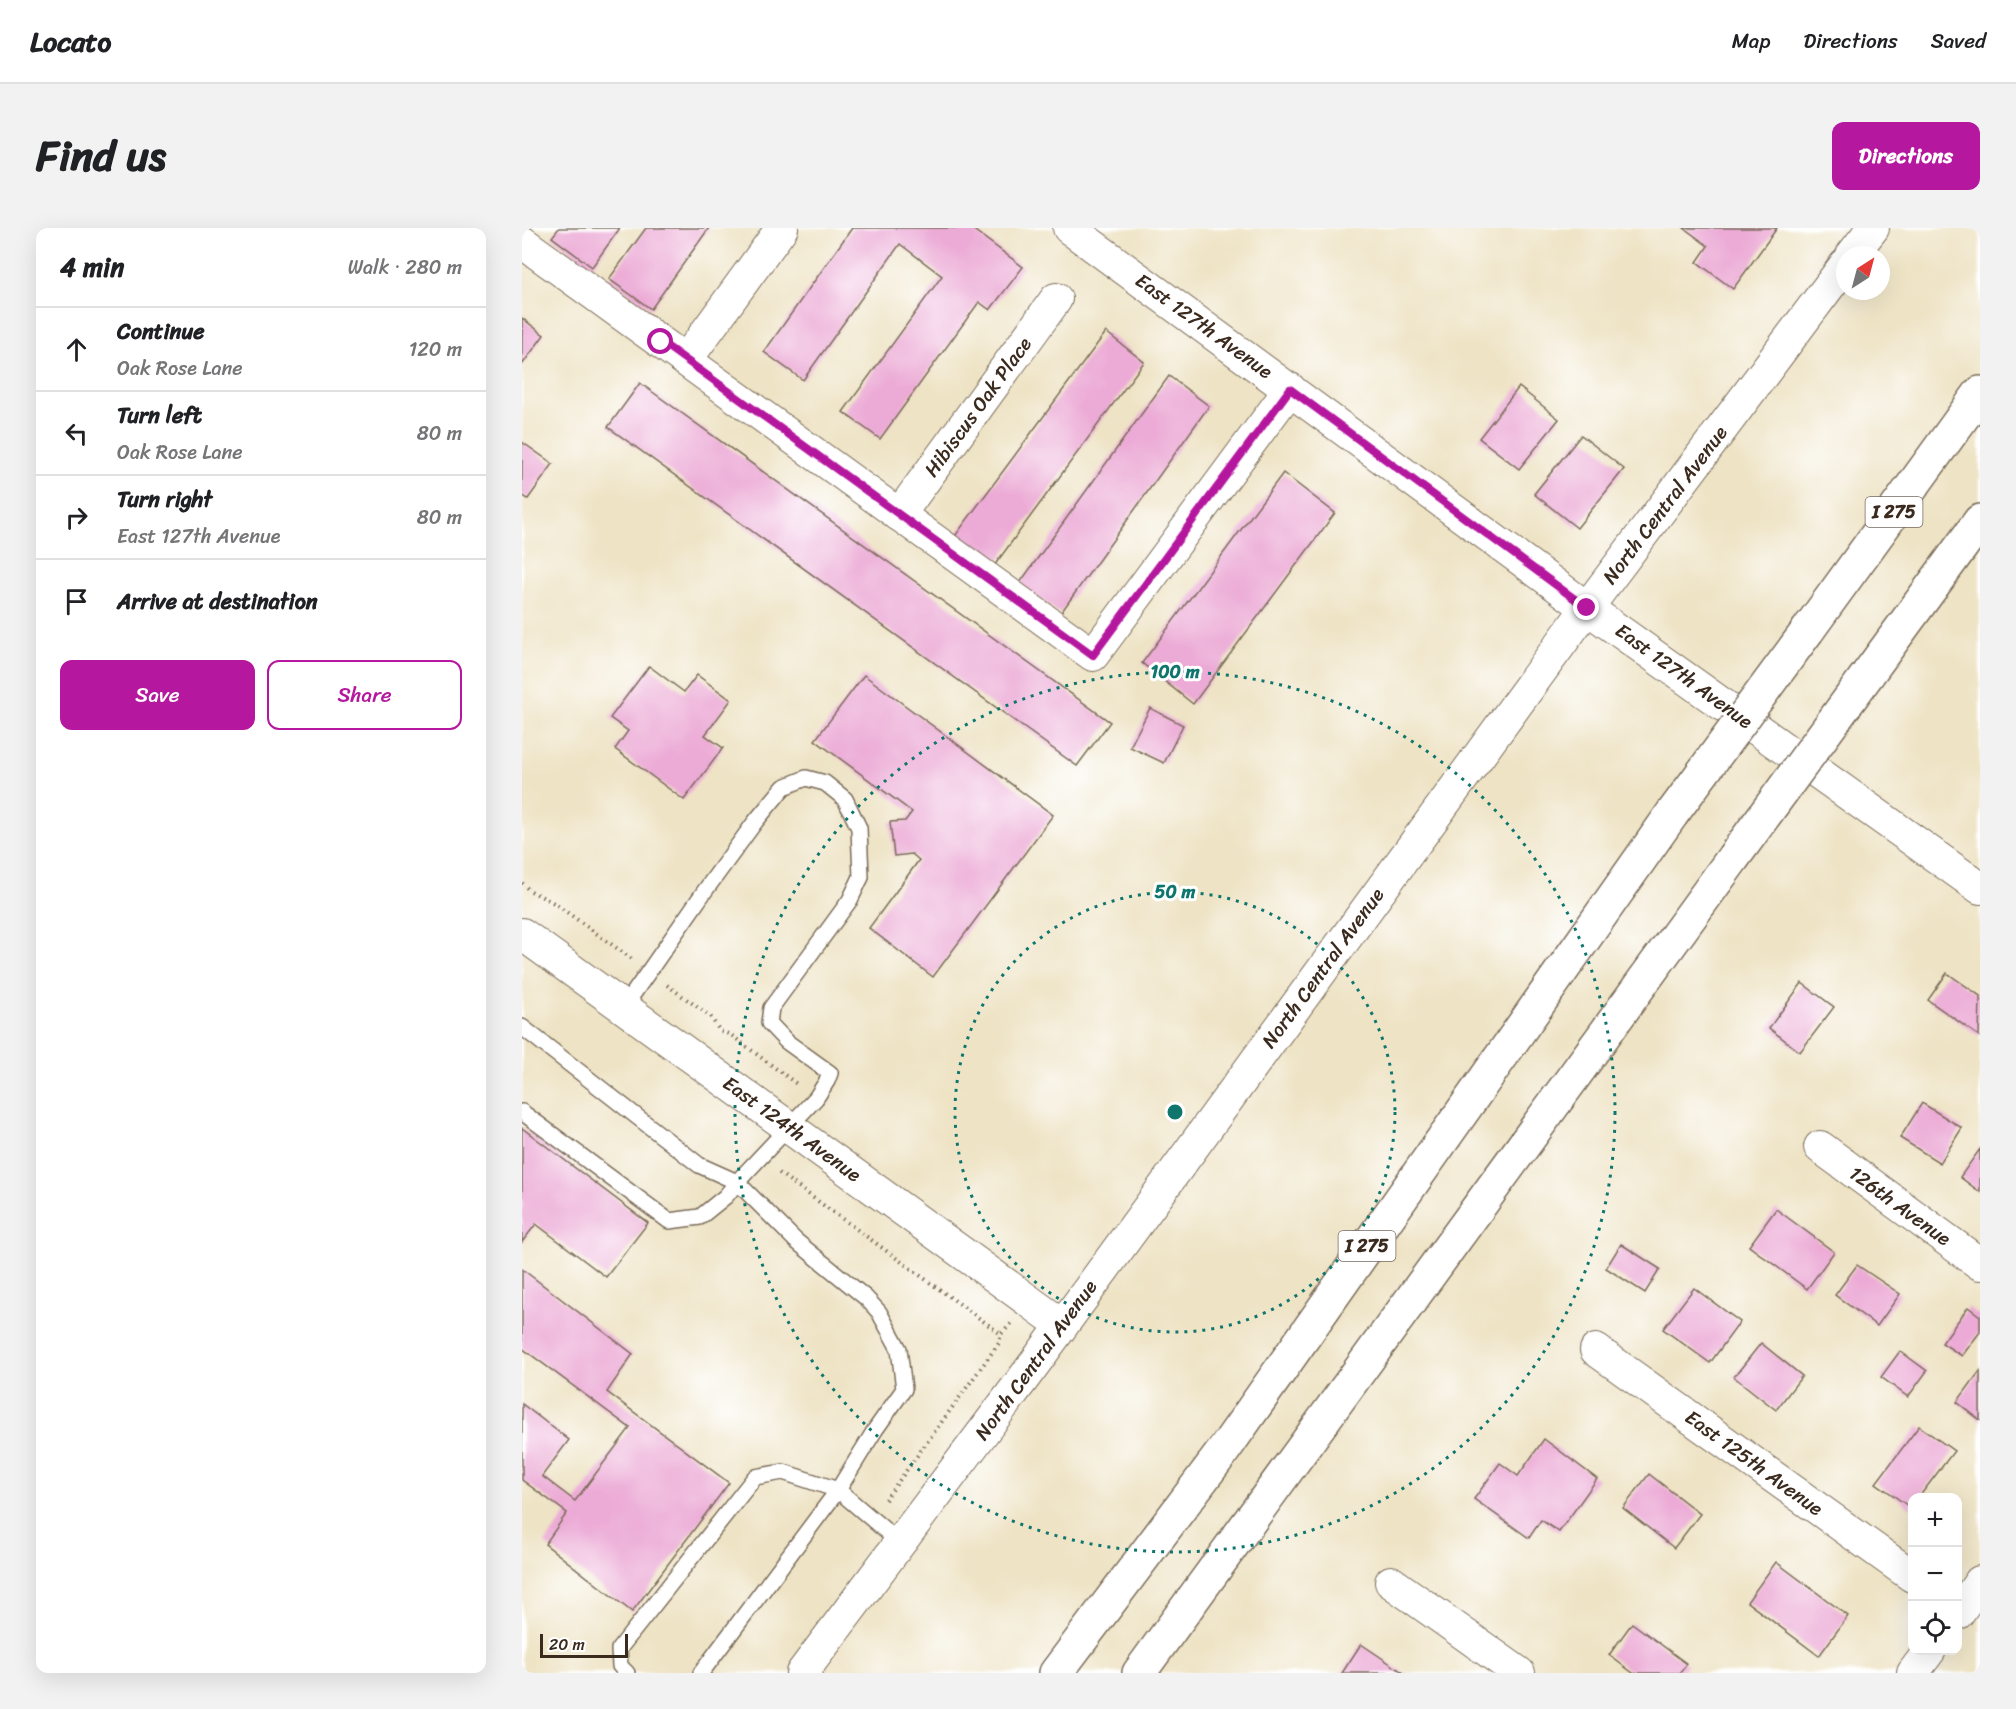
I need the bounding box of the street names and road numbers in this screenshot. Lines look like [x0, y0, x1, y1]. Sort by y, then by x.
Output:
street label: East 127th Avenue [1128, 264, 1281, 388]
street label: Hibiscus Oak Place [915, 329, 1041, 485]
street label: North Central Avenue [1593, 418, 1737, 592]
road number: I 275 [1866, 497, 1922, 527]
street label: East 127th Avenue [1608, 614, 1761, 738]
street label: North Central Avenue [1252, 880, 1394, 1056]
street label: East 124th Avenue [715, 1066, 869, 1192]
street label: 126th Avenue [1841, 1157, 1959, 1256]
road number: I 275 [1338, 1231, 1396, 1261]
street label: North Central Avenue [965, 1272, 1107, 1448]
street label: East 125th Avenue [1677, 1401, 1831, 1526]

